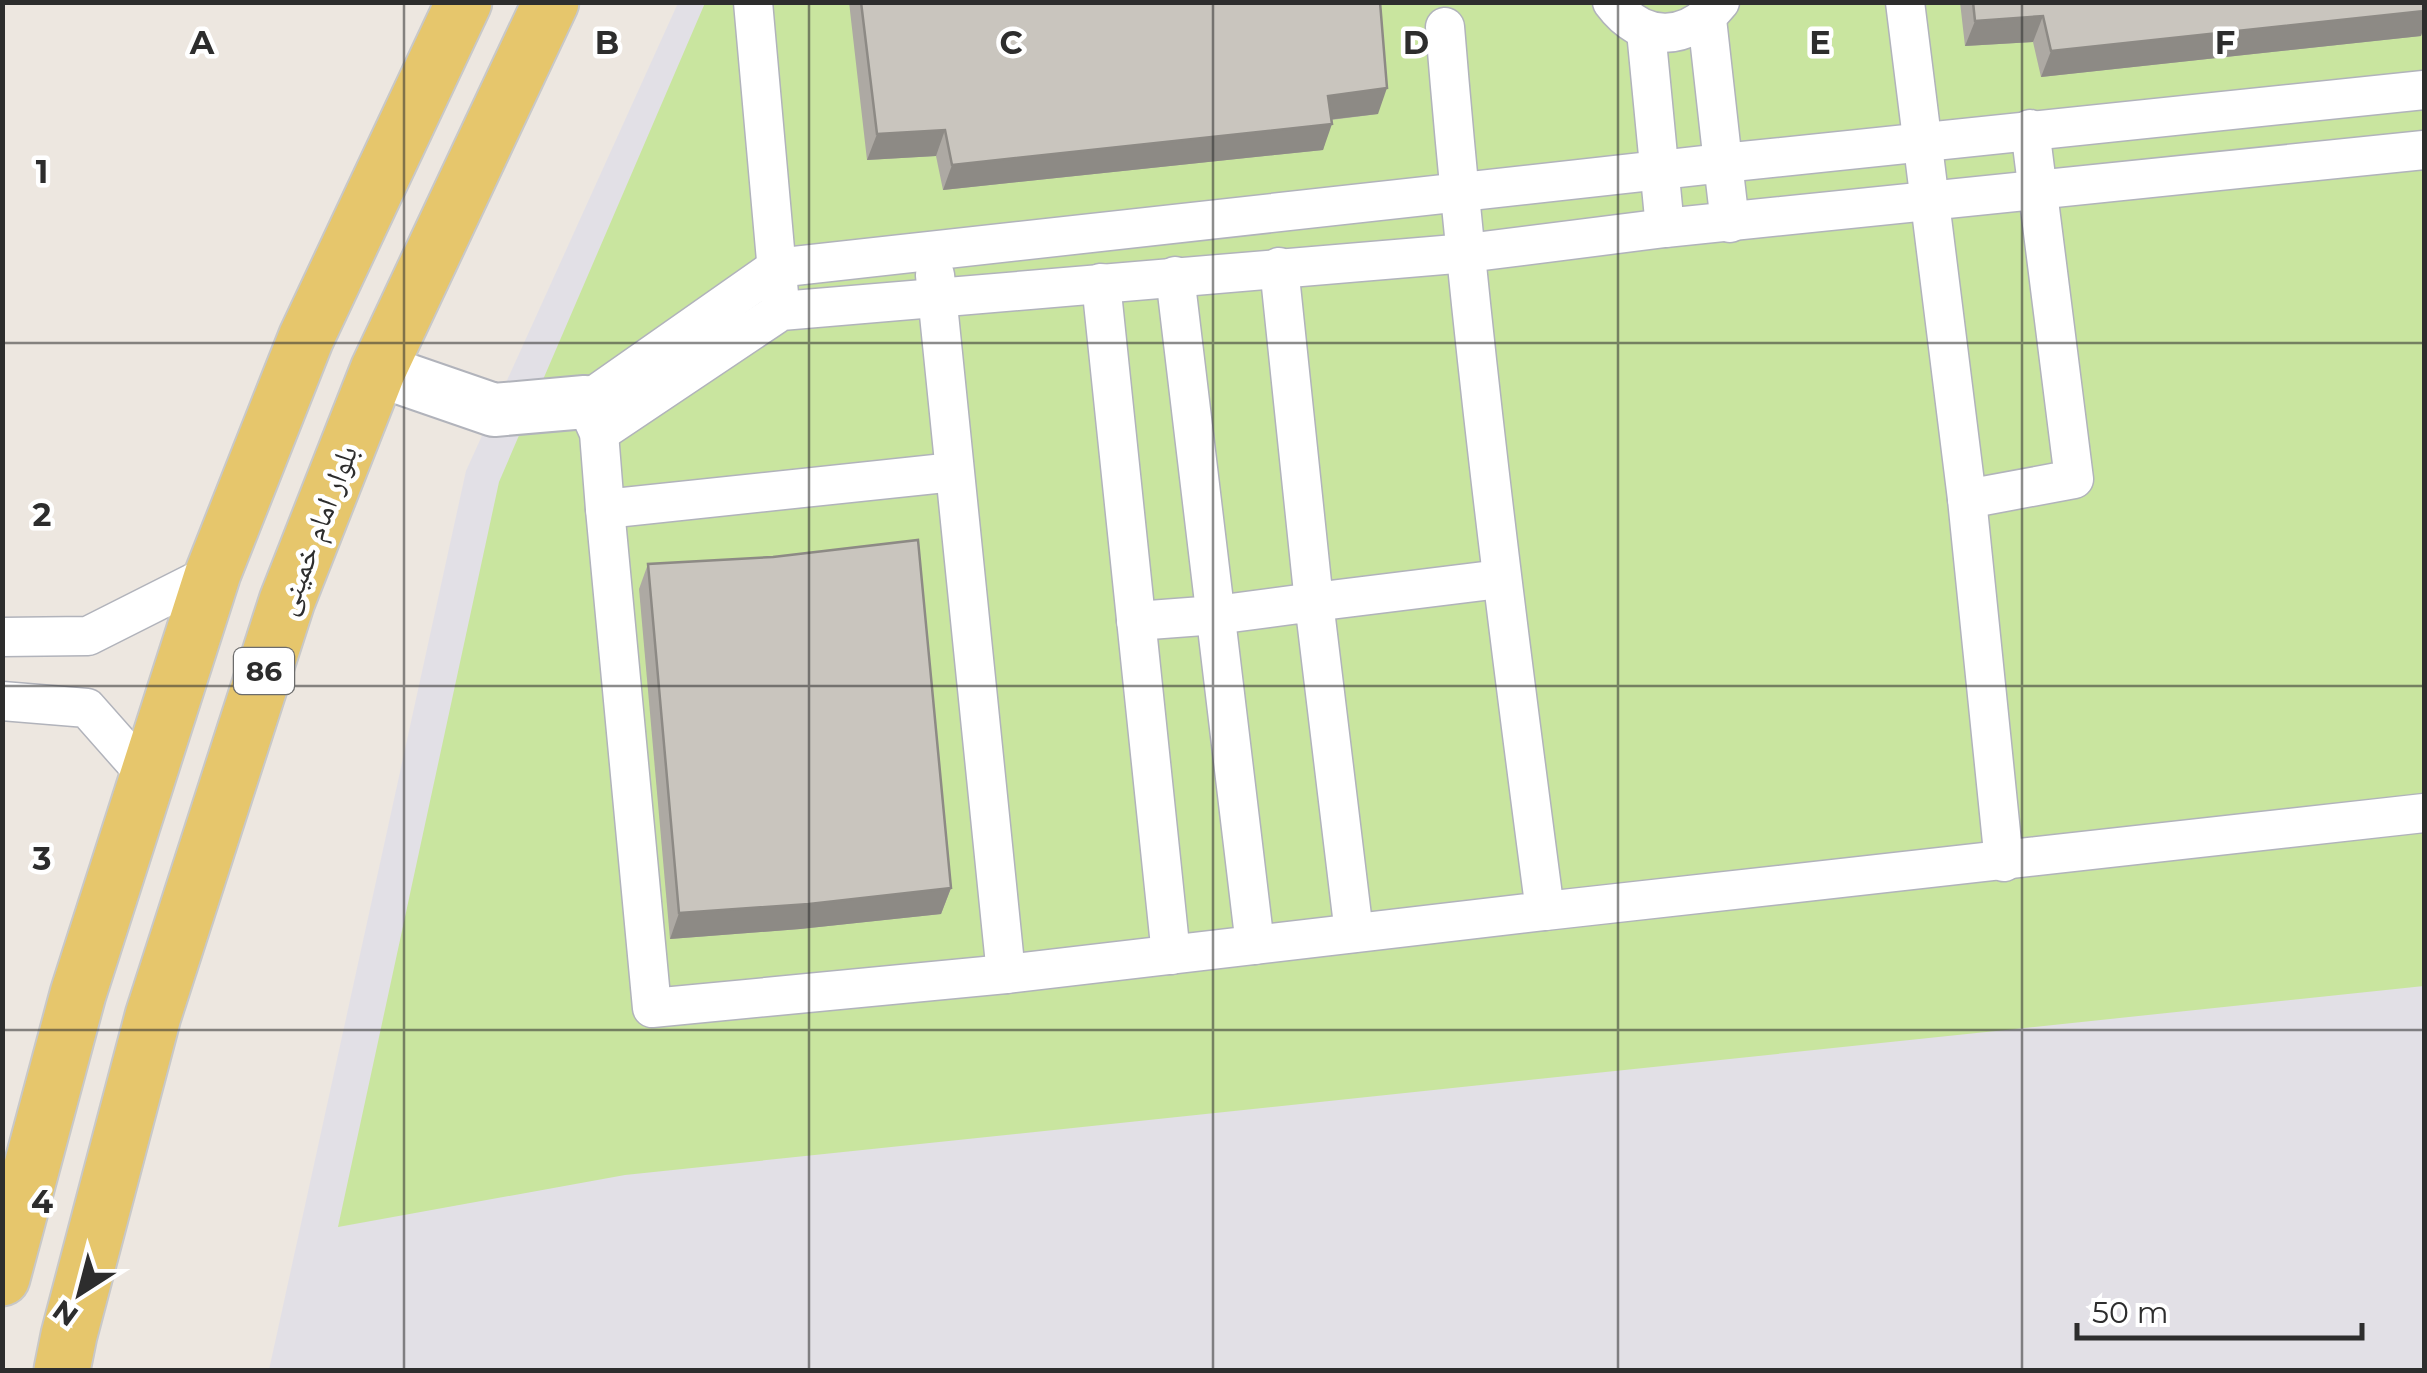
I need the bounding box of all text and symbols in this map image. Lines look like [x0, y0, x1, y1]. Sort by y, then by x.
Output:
text: A [189, 23, 215, 62]
text: B [595, 23, 619, 62]
text: C [999, 23, 1023, 62]
text: D [1403, 23, 1429, 62]
text: E [1809, 23, 1831, 62]
text: F [2215, 23, 2235, 62]
text: 1 [36, 152, 48, 191]
street label: بلوار امام خمینی [267, 440, 366, 620]
text: 2 [33, 495, 51, 534]
road number: 86 [234, 648, 294, 694]
text: 3 [32, 839, 51, 878]
text: 4 [31, 1182, 53, 1221]
north arrow [30, 1243, 130, 1343]
scale bar [2077, 1278, 2362, 1340]
text: N [46, 1293, 84, 1334]
text: 50 m [2092, 1294, 2169, 1331]

